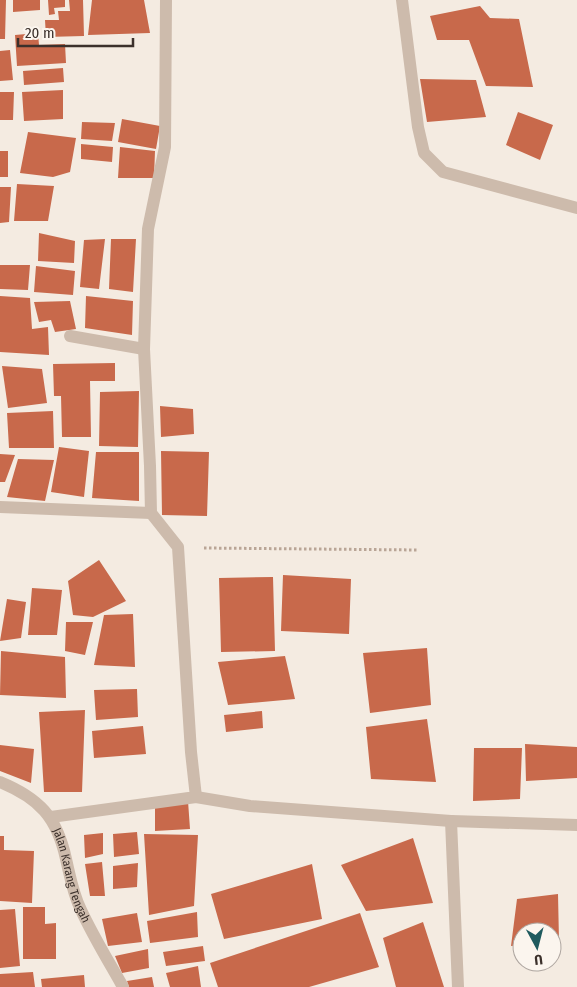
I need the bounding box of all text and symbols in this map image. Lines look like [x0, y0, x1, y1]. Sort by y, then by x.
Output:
scale bar [18, 15, 132, 47]
text: 20 m [25, 24, 55, 42]
street label: Jalan Karang Tengah [50, 826, 93, 925]
north arrow [512, 922, 562, 972]
text: U [533, 950, 544, 968]

